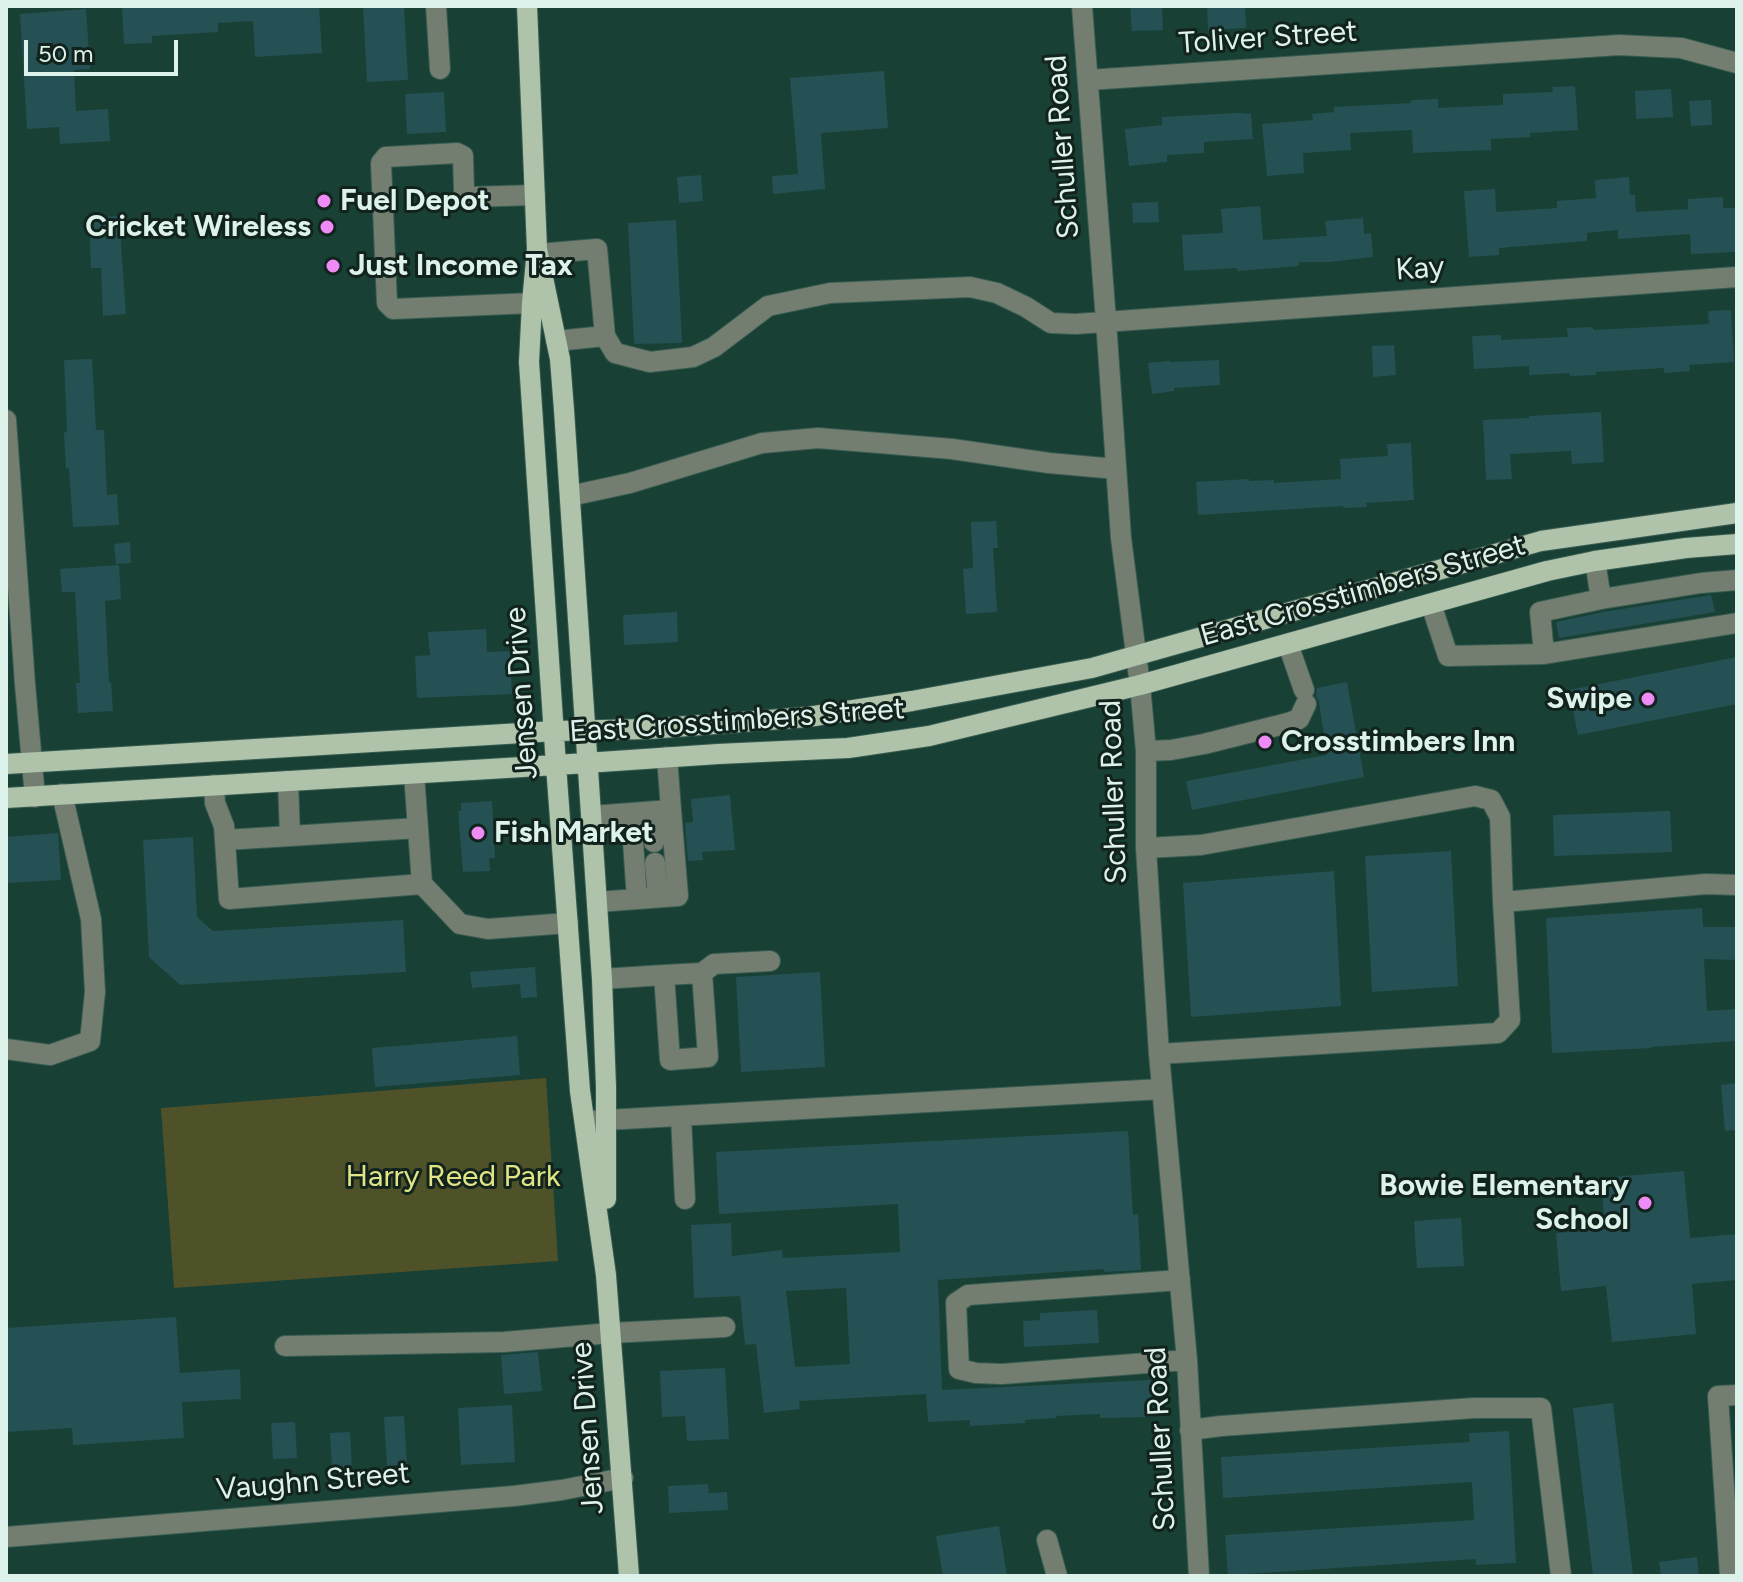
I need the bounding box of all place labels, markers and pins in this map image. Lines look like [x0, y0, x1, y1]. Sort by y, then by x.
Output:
place label: Fuel Depot [340, 183, 490, 219]
marker: Fuel Depot [315, 192, 333, 210]
place label: Cricket Wireless [85, 209, 311, 245]
marker: Cricket Wireless [318, 218, 336, 236]
place label: Just Income Tax [349, 248, 573, 284]
marker: Just Income Tax [324, 257, 342, 275]
place label: Swipe [1546, 681, 1632, 717]
marker: Swipe [1639, 690, 1657, 708]
place label: Crosstimbers Inn [1281, 724, 1515, 760]
marker: Crosstimbers Inn [1256, 733, 1274, 751]
place label: Fish Market [494, 815, 654, 851]
marker: Fish Market [469, 824, 487, 842]
place label: Bowie Elementary School [1379, 1168, 1629, 1238]
marker: Bowie Elementary School [1636, 1194, 1654, 1212]

